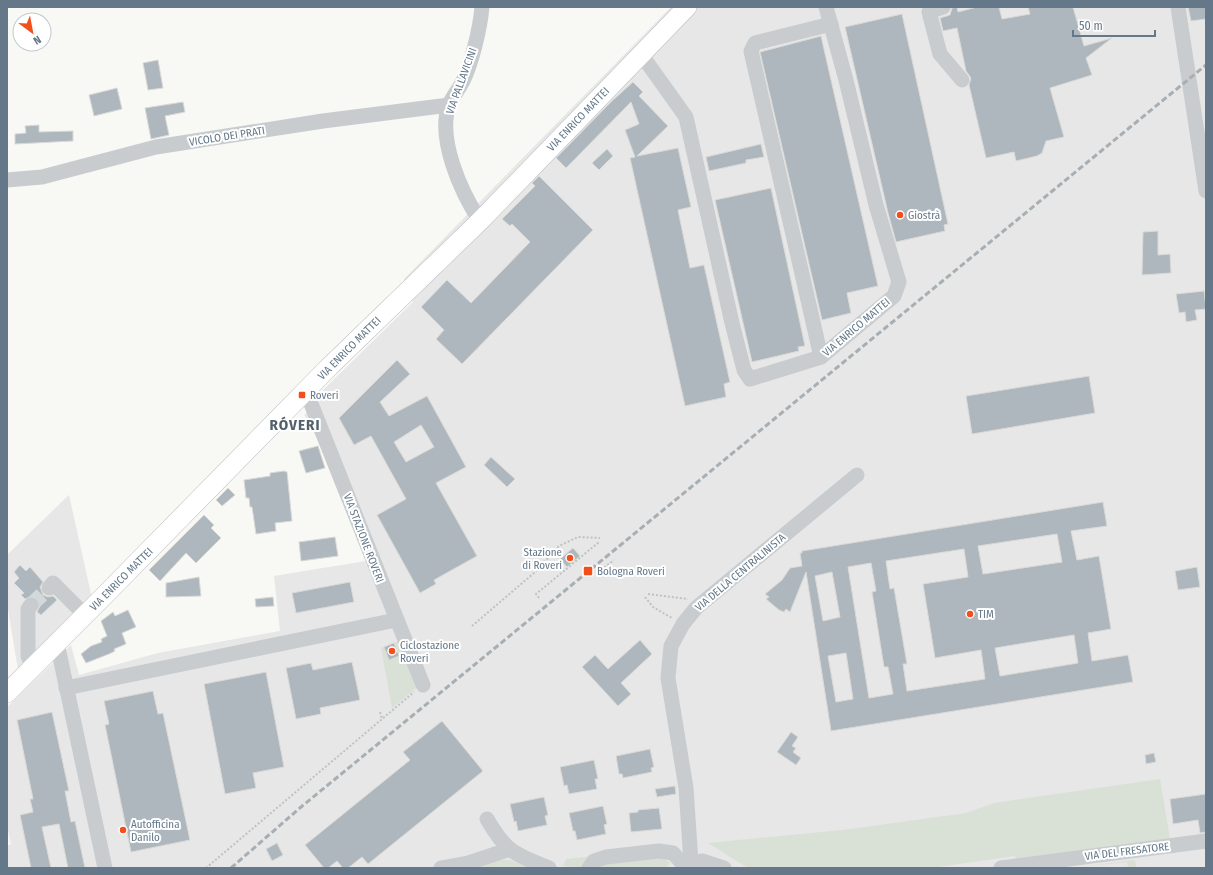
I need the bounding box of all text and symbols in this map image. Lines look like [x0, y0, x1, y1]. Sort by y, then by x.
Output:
north arrow [12, 12, 52, 52]
scale bar [1073, 12, 1155, 38]
text: 50 m [1079, 19, 1103, 33]
text: N [31, 33, 43, 47]
street label: VIA PALLAVICINI [443, 46, 479, 116]
street label: VIA ENRICO MATTEI [545, 85, 612, 154]
street label: VICOLO DEI PRATI [188, 124, 266, 149]
place label: Giostrà [908, 209, 940, 222]
marker: Giostrà [895, 210, 905, 220]
street label: VIA ENRICO MATTEI [820, 295, 893, 359]
street label: VIA ENRICO MATTEI [315, 314, 384, 383]
place label: Roveri [310, 389, 339, 402]
marker: Roveri [297, 390, 307, 400]
district label: RÓVERI [269, 416, 321, 434]
street label: VIA STAZIONE ROVERI [341, 492, 386, 584]
street label: VIA DELLA CENTRALINISTA [693, 531, 788, 614]
street label: VIA ENRICO MATTEI [87, 545, 156, 614]
place label: Stazione di Roveri [522, 546, 562, 572]
marker: Stazione di Roveri [565, 553, 575, 563]
marker: Bologna Roveri [582, 565, 594, 577]
place label: Bologna Roveri [597, 565, 665, 578]
place label: TIM [978, 608, 994, 621]
marker: TIM [965, 609, 975, 619]
place label: Ciclostazione Roveri [400, 639, 459, 665]
marker: Ciclostazione Roveri [387, 646, 397, 656]
place label: Autofficina Danilo [131, 818, 180, 844]
marker: Autofficina Danilo [118, 825, 128, 835]
street label: VIA DEL FRESATORE [1084, 840, 1170, 863]

